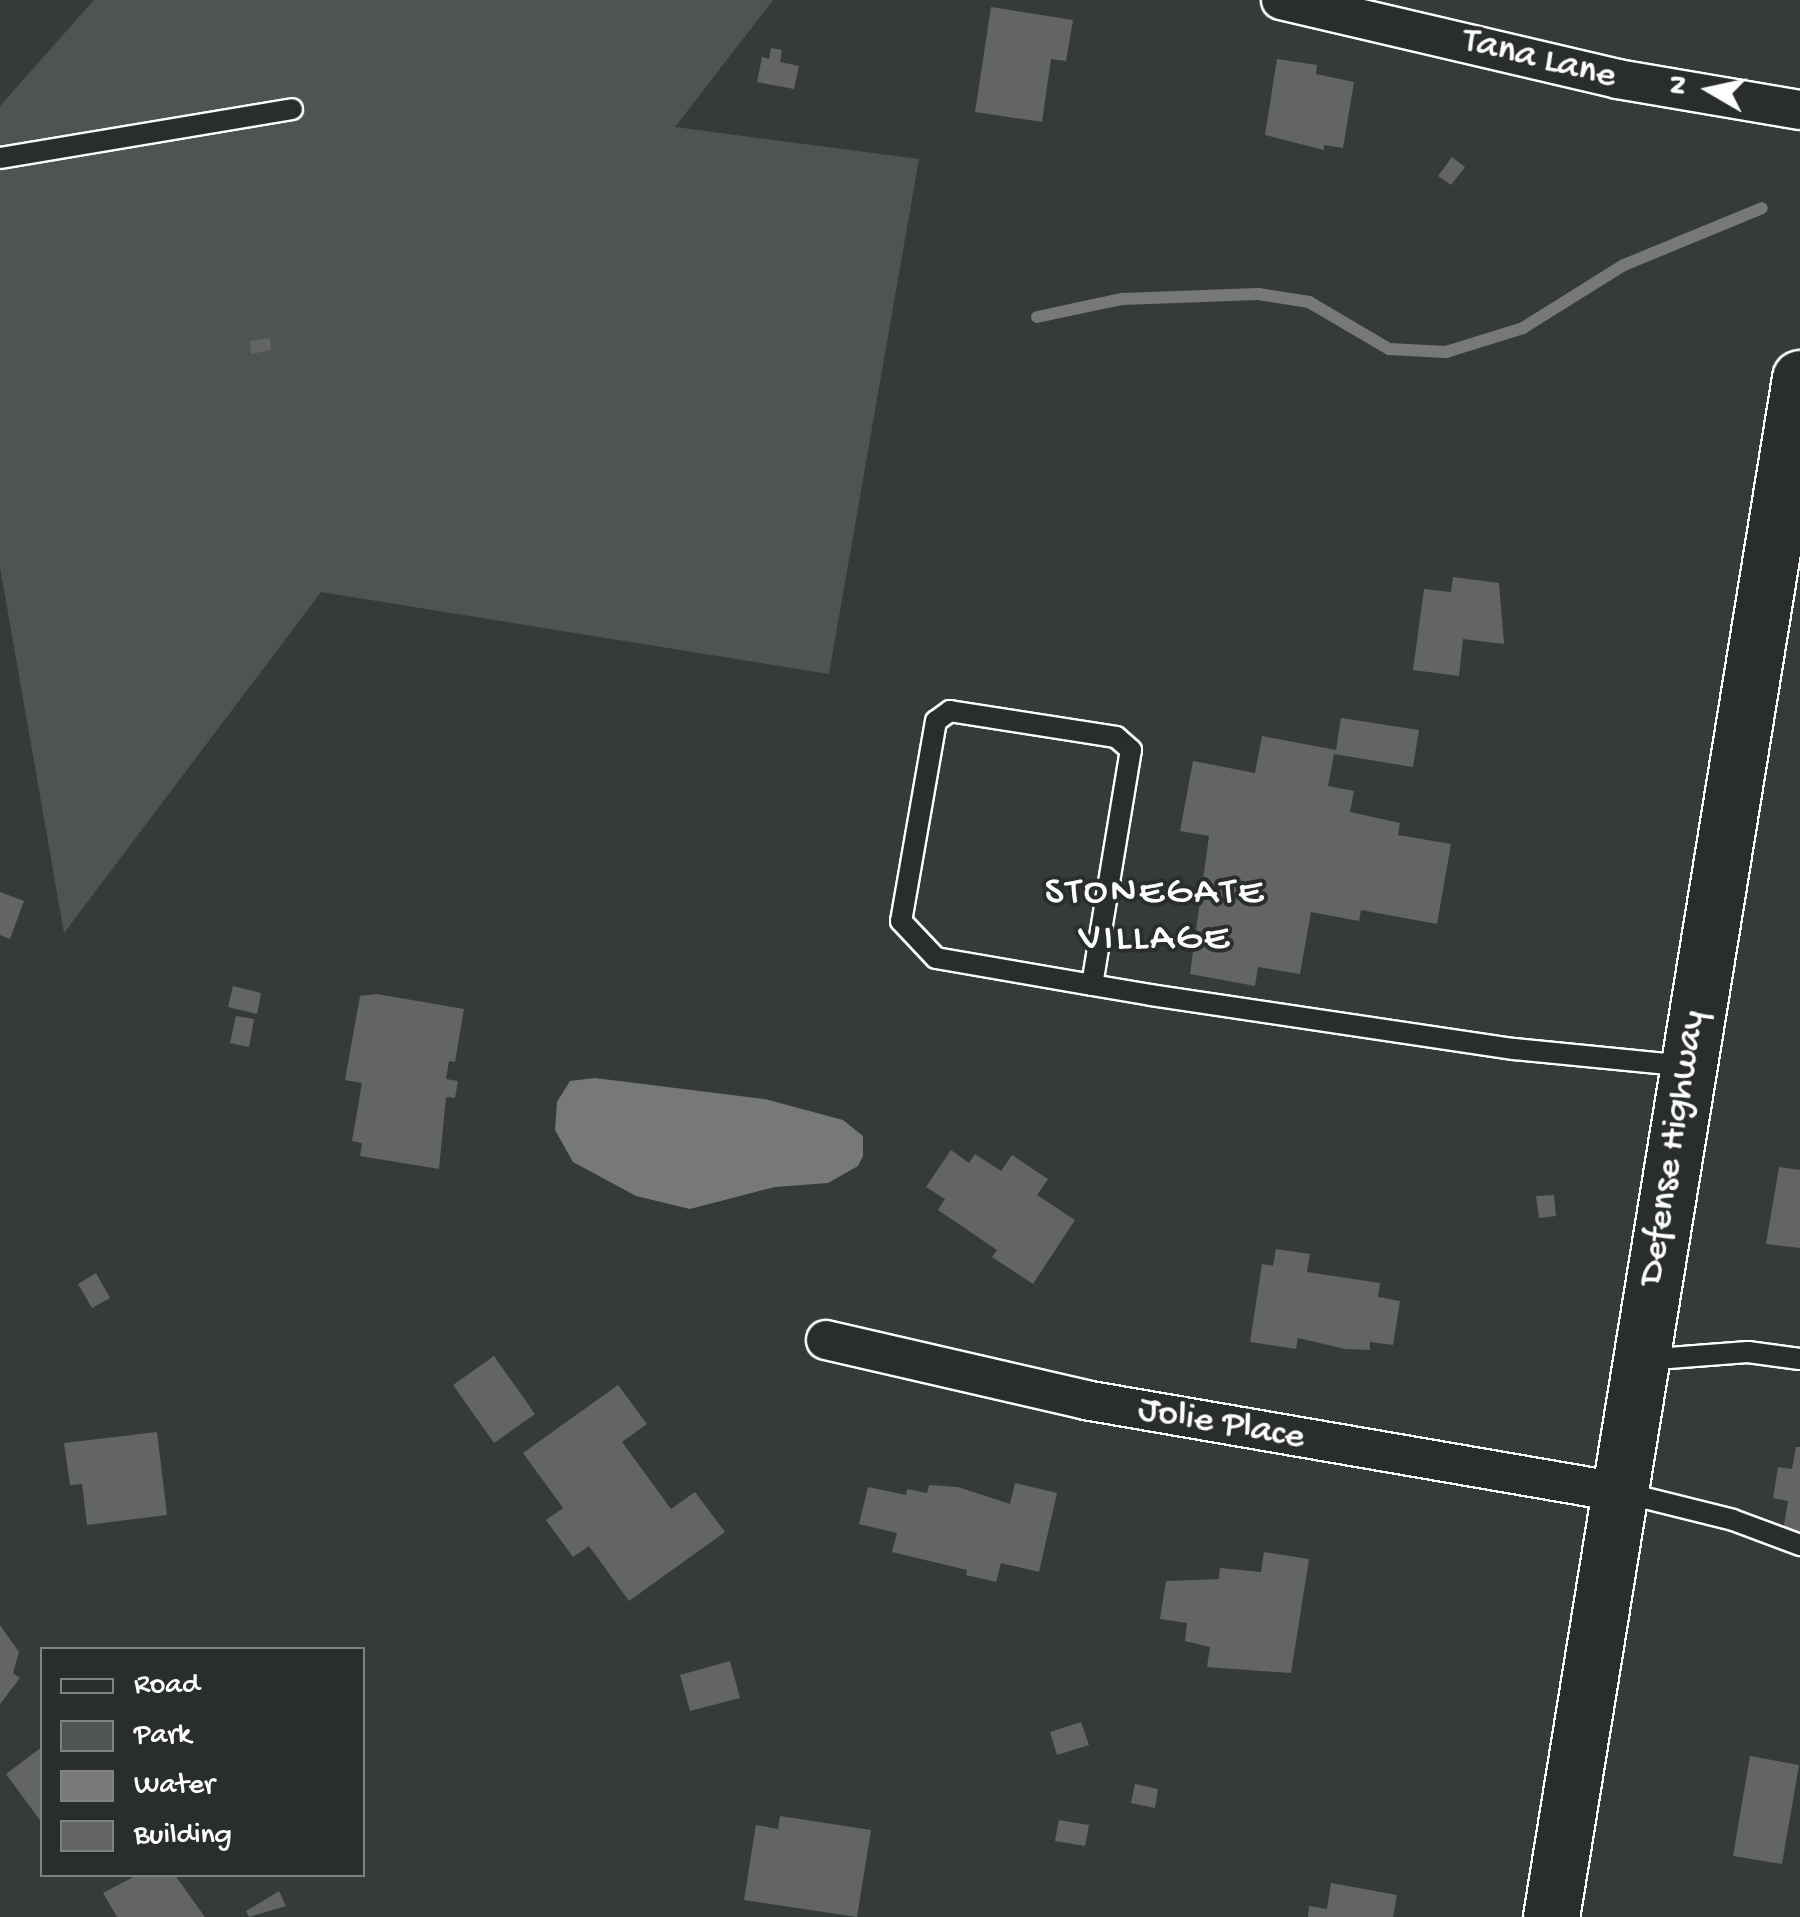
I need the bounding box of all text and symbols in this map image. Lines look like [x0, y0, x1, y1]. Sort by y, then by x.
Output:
street label: Tana Lane [1458, 19, 1620, 101]
north arrow [1660, 40, 1760, 140]
text: N [1662, 74, 1698, 97]
district label: STONEGATE VILLAGE [1045, 870, 1265, 964]
street label: Defense Highway [1630, 1007, 1718, 1289]
street label: Jolie Place [1134, 1388, 1308, 1462]
legend [40, 1647, 365, 1877]
text: Road [134, 1669, 200, 1704]
text: Park [134, 1719, 191, 1754]
text: Water [134, 1769, 215, 1804]
text: Building [134, 1819, 232, 1854]

